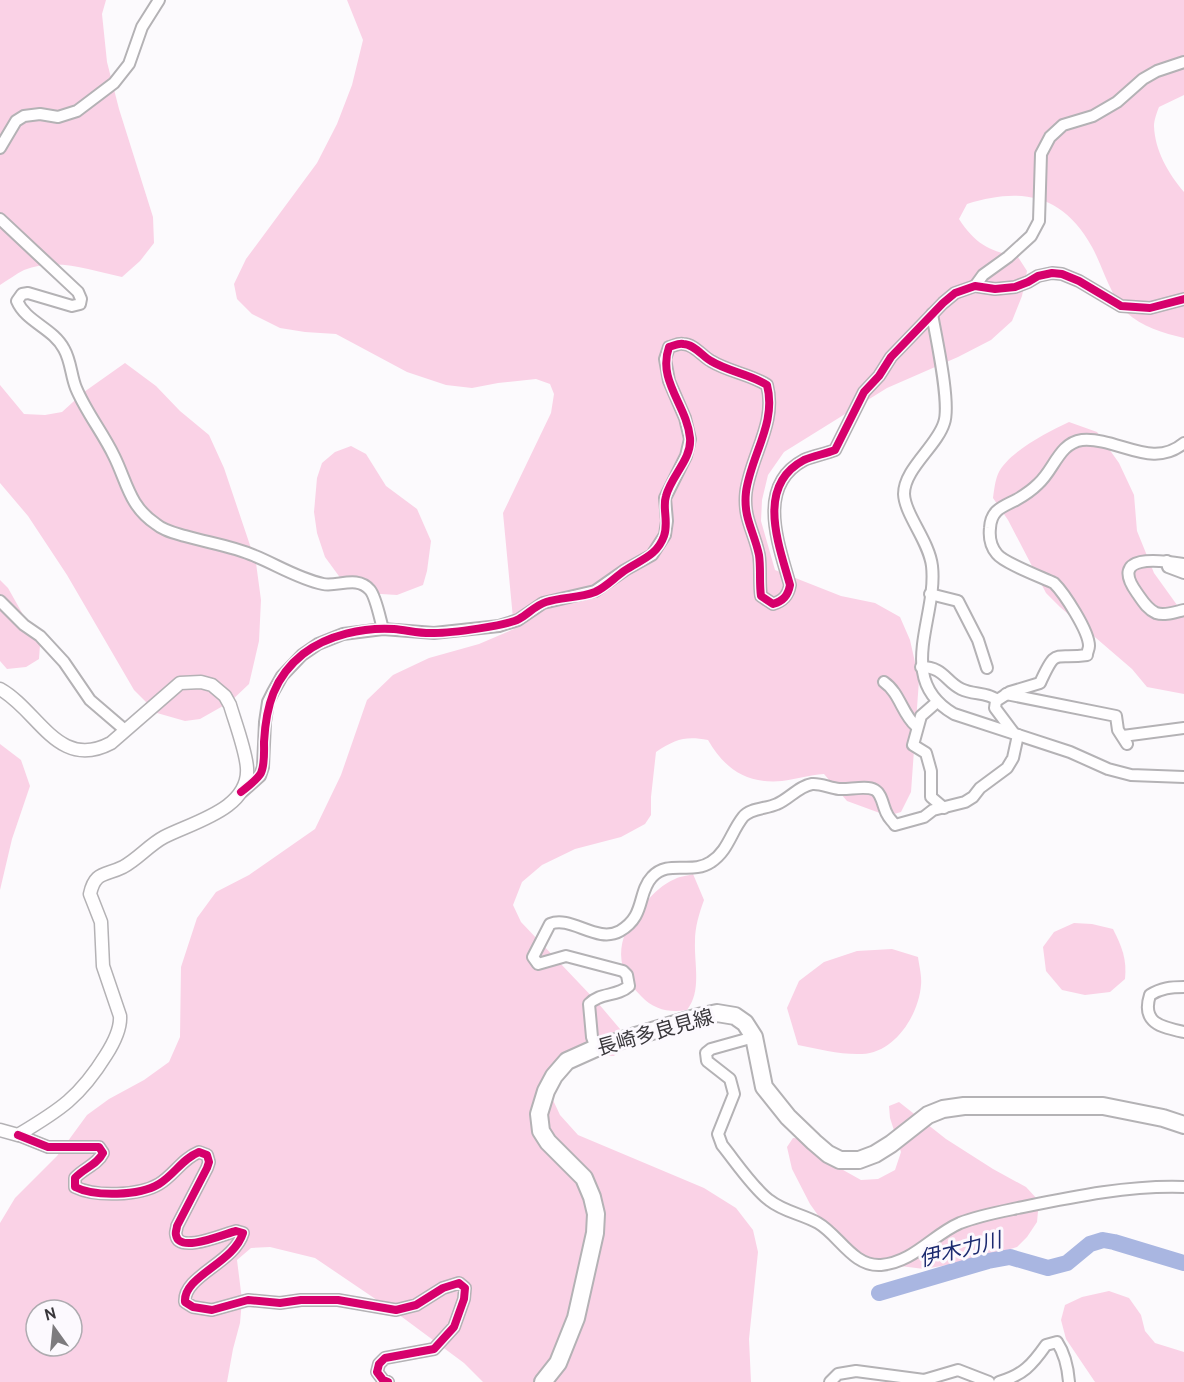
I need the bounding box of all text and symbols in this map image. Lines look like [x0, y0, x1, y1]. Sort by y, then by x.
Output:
street label: 長崎多良見線 [594, 1004, 716, 1060]
water label: 伊木力川 [916, 1226, 1006, 1271]
north arrow [24, 1298, 84, 1358]
text: N [42, 1303, 58, 1325]

